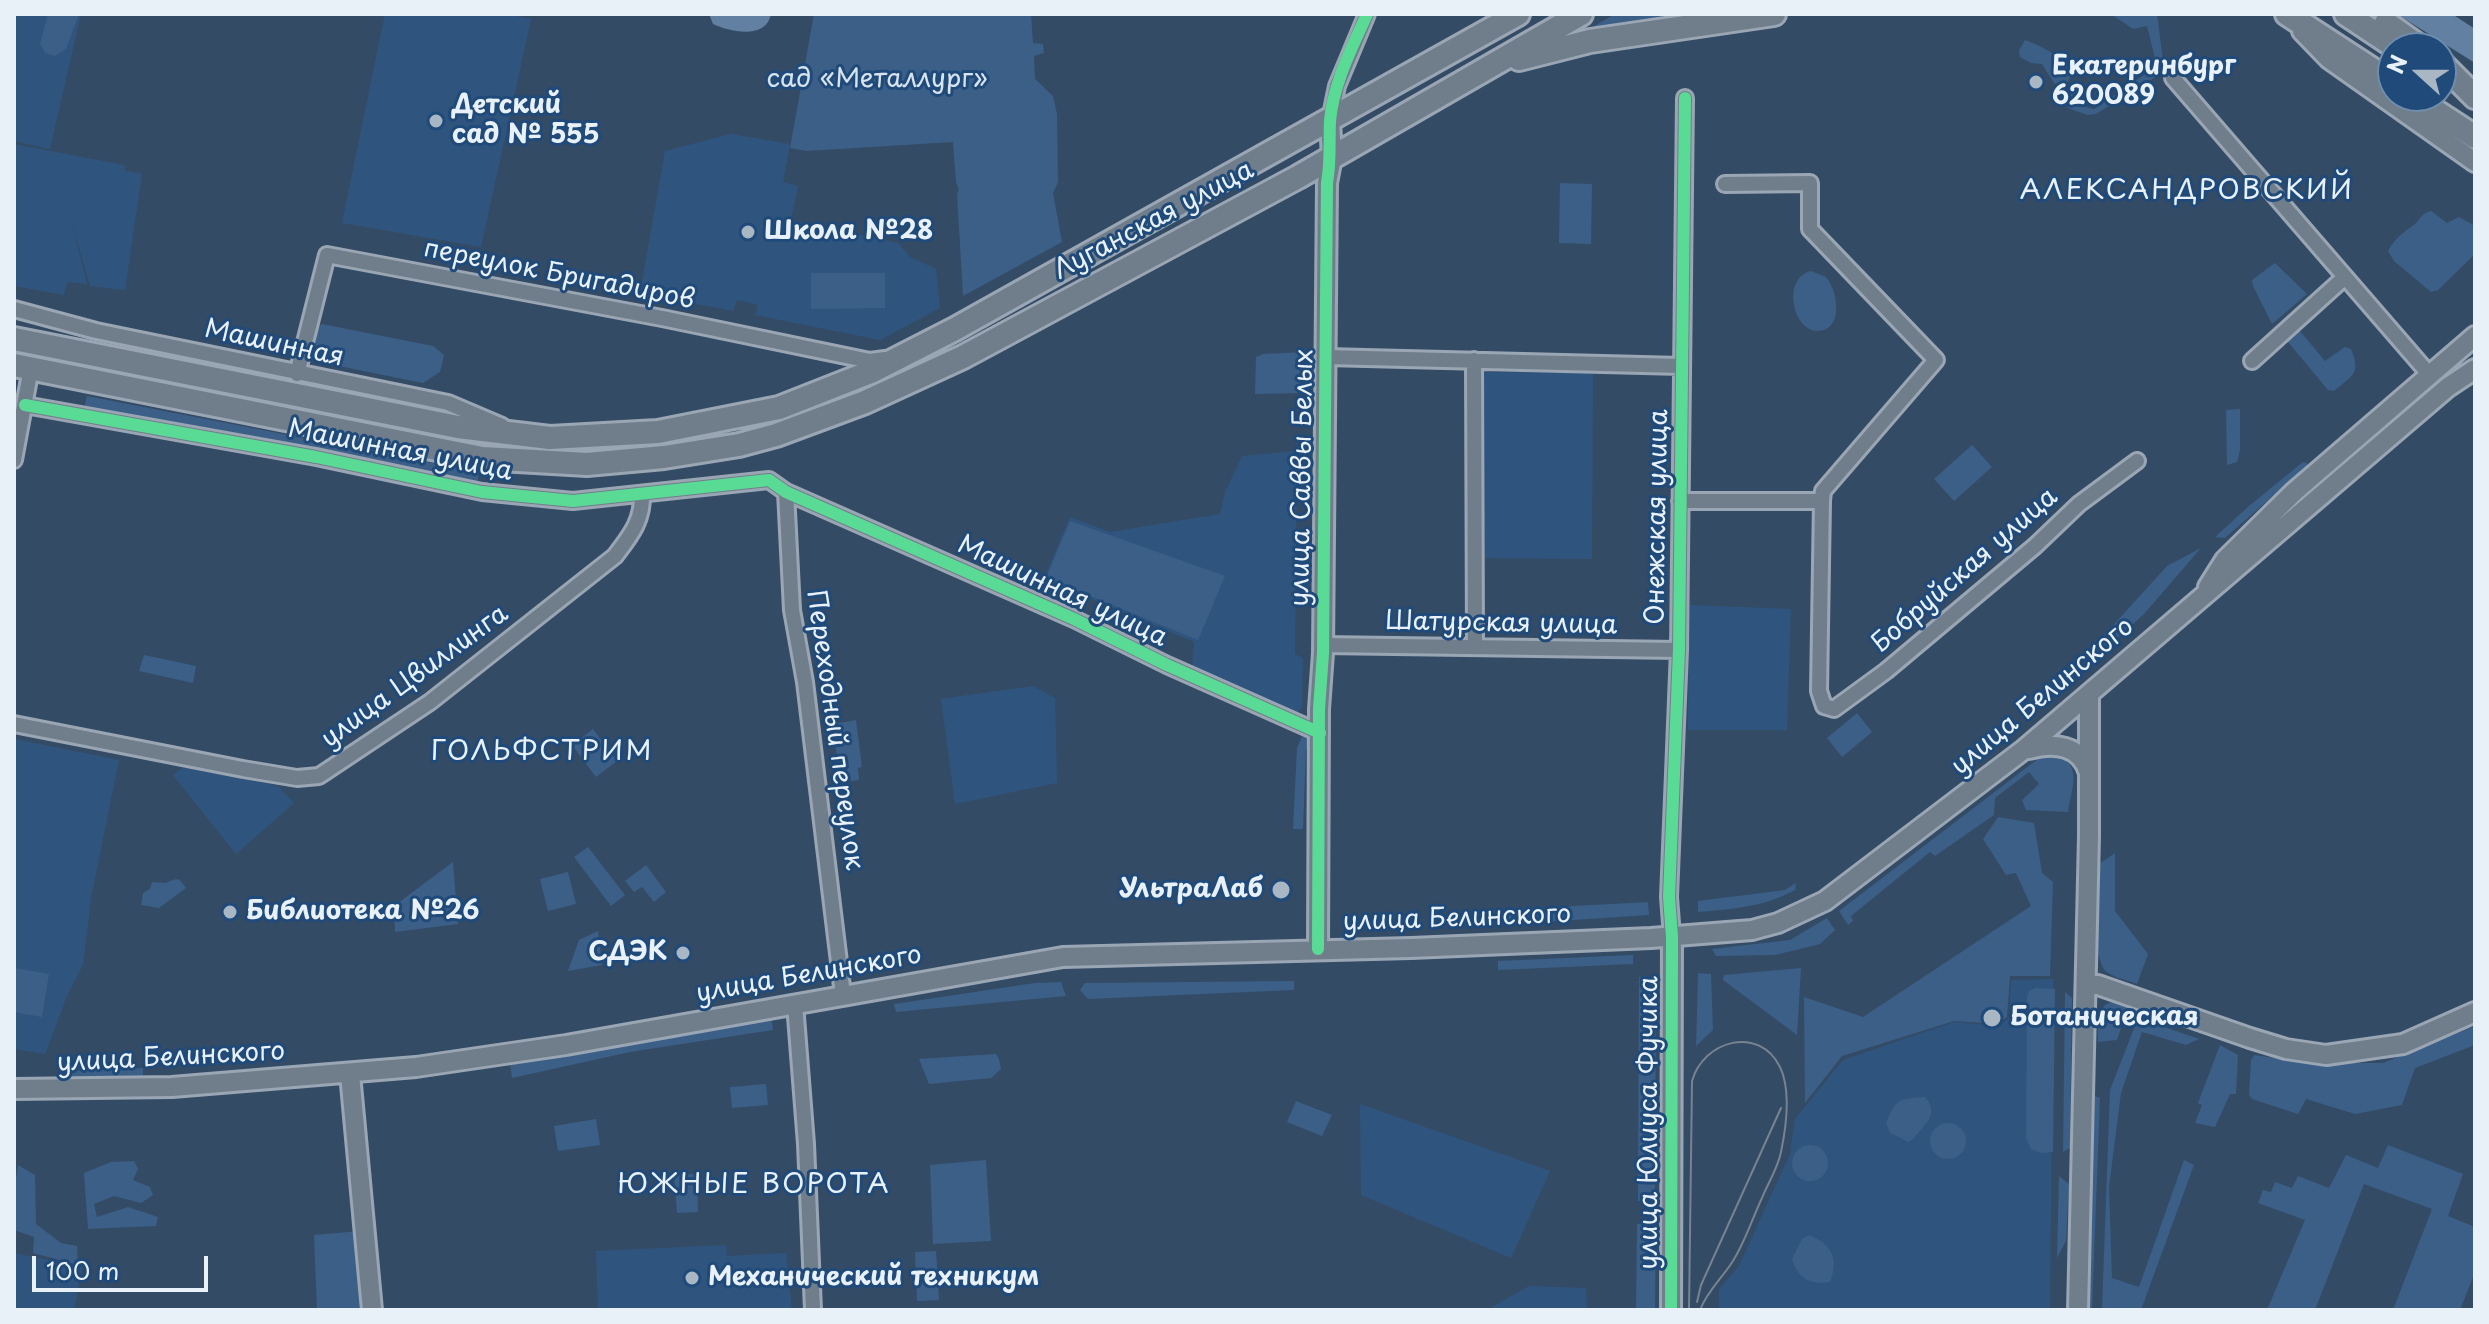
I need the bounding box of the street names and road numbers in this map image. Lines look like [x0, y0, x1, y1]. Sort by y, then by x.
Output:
street label: Луганская улица [1049, 155, 1259, 287]
street label: переулок Бригадиров [421, 233, 697, 317]
street label: Машинная [201, 314, 347, 374]
street label: улица Саввы Белых [1285, 349, 1321, 607]
street label: Онежская улица [1641, 409, 1675, 625]
street label: Машинная улица [285, 414, 515, 488]
street label: Бобруйская улица [1866, 482, 2064, 660]
street label: Машинная улица [952, 530, 1172, 654]
street label: Переходный переулок [799, 588, 869, 872]
street label: улица Цвиллинга [316, 599, 514, 755]
street label: Шатурская улица [1384, 606, 1618, 642]
street label: улица Белинского [1945, 612, 2141, 782]
street label: улица Белинского [1342, 899, 1572, 939]
street label: улица Белинского [694, 940, 924, 1010]
street label: улица Юлиуса Фучика [1634, 976, 1666, 1270]
street label: улица Белинского [56, 1036, 286, 1080]

